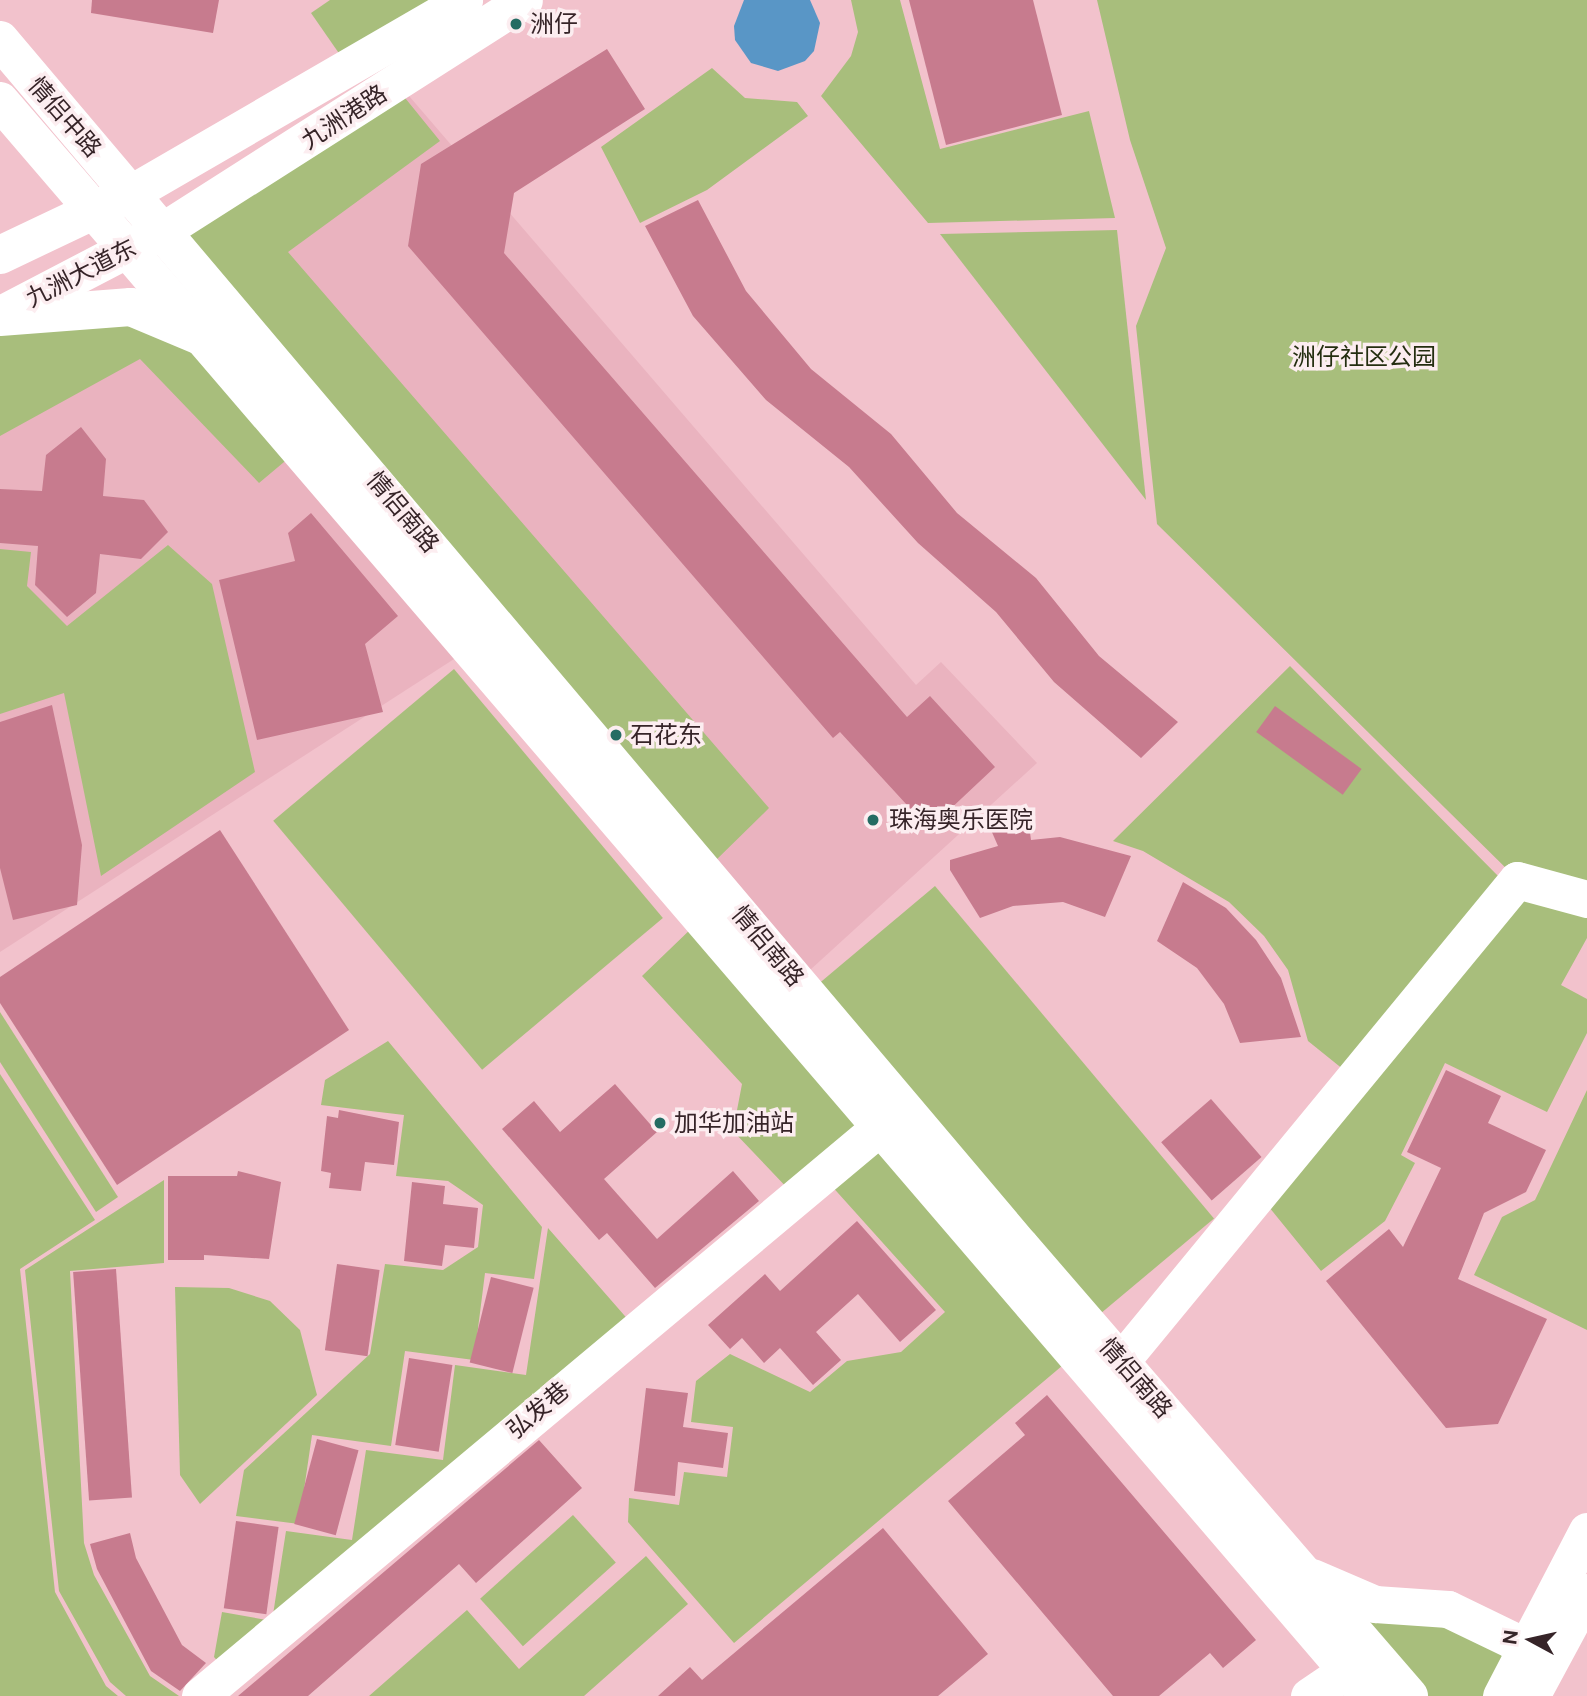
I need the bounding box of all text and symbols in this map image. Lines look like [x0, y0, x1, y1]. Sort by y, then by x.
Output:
place label: 洲仔 [530, 10, 578, 38]
marker: 洲仔 [508, 16, 524, 32]
street label: 情侣中路 [23, 71, 107, 163]
street label: 九洲港路 [296, 79, 392, 155]
street label: 九洲大道东 [21, 233, 141, 313]
park label: 洲仔社区公园 [1292, 343, 1436, 371]
street label: 情侣南路 [361, 466, 445, 558]
place label: 石花东 [630, 721, 702, 749]
marker: 石花东 [608, 727, 624, 743]
place label: 珠海奥乐医院 [889, 806, 1033, 834]
marker: 珠海奥乐医院 [863, 810, 883, 830]
street label: 情侣南路 [726, 900, 810, 992]
place label: 加华加油站 [674, 1109, 794, 1137]
marker: 加华加油站 [652, 1115, 668, 1131]
street label: 情侣南路 [1094, 1332, 1178, 1424]
street label: 弘发巷 [501, 1376, 575, 1444]
north arrow [1496, 1605, 1566, 1675]
text: N [1498, 1628, 1522, 1646]

